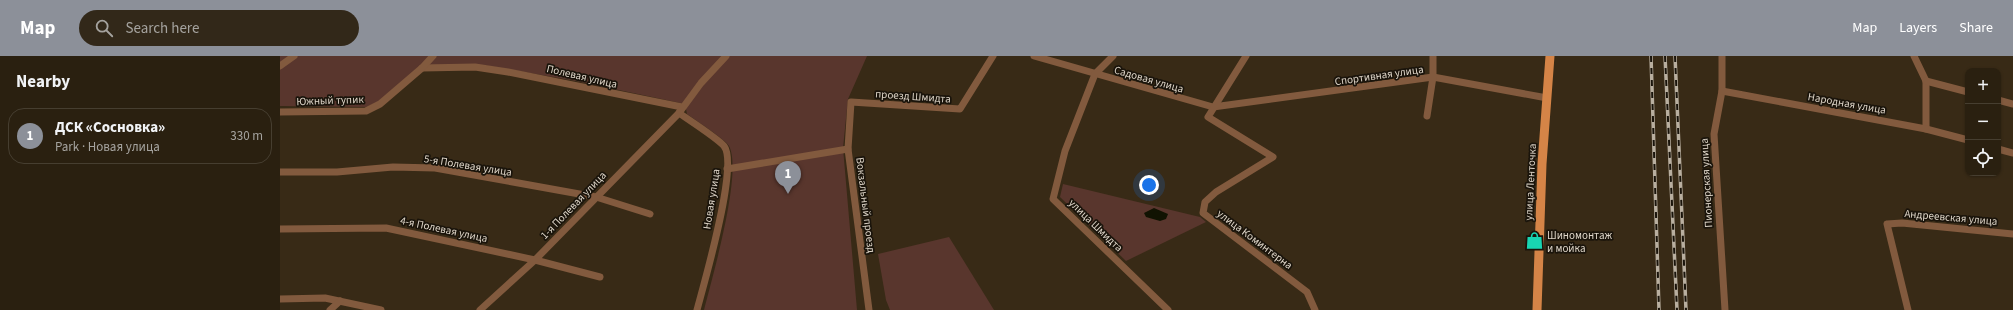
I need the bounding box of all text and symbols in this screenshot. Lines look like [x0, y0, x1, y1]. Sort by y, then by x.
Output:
search box [79, 10, 359, 46]
text: Map [20, 15, 55, 42]
icon: search [93, 17, 115, 39]
text: Search here [125, 18, 199, 39]
text: Map [1852, 18, 1877, 38]
text: Layers [1899, 18, 1937, 38]
text: Share [1959, 18, 1993, 38]
street label: Полевая улица [545, 61, 619, 92]
street label: Садовая улица [1112, 62, 1185, 97]
street label: Спортивная улица [1334, 62, 1424, 89]
map controls [1965, 68, 2001, 176]
button: + [1965, 68, 2001, 104]
text: Nearby [16, 70, 70, 94]
street label: проезд Шмидта [875, 86, 951, 107]
street label: Народная улица [1807, 89, 1887, 118]
street label: Южный тупик [296, 92, 365, 109]
button: − [1965, 104, 2001, 140]
text: ДСК «Сосновка» [55, 117, 165, 138]
text: 1 [27, 127, 33, 145]
text: 330 m [230, 127, 263, 145]
text: Park · Новая улица [55, 138, 160, 156]
street label: Пионерская улица [1697, 138, 1716, 228]
button: locate [1965, 140, 2001, 176]
street label: улица Ленточка [1521, 143, 1540, 221]
street label: 5-я Полевая улица [423, 151, 513, 180]
street label: Вокзальный проезд [852, 156, 879, 254]
pin: 1 [775, 161, 801, 194]
street label: 1-я Полевая улица [537, 168, 610, 243]
street label: Новая улица [699, 168, 724, 230]
your location [1139, 175, 1159, 195]
street label: улица Шмидта [1065, 196, 1126, 255]
street label: улица Коминтерна [1214, 206, 1295, 273]
street label: Андреевская улица [1904, 206, 1998, 229]
street label: 4-я Полевая улица [399, 213, 489, 246]
place label: Шиномонтаж и мойка [1547, 228, 1612, 256]
shop icon: Шиномонтаж и мойка [1524, 231, 1544, 251]

